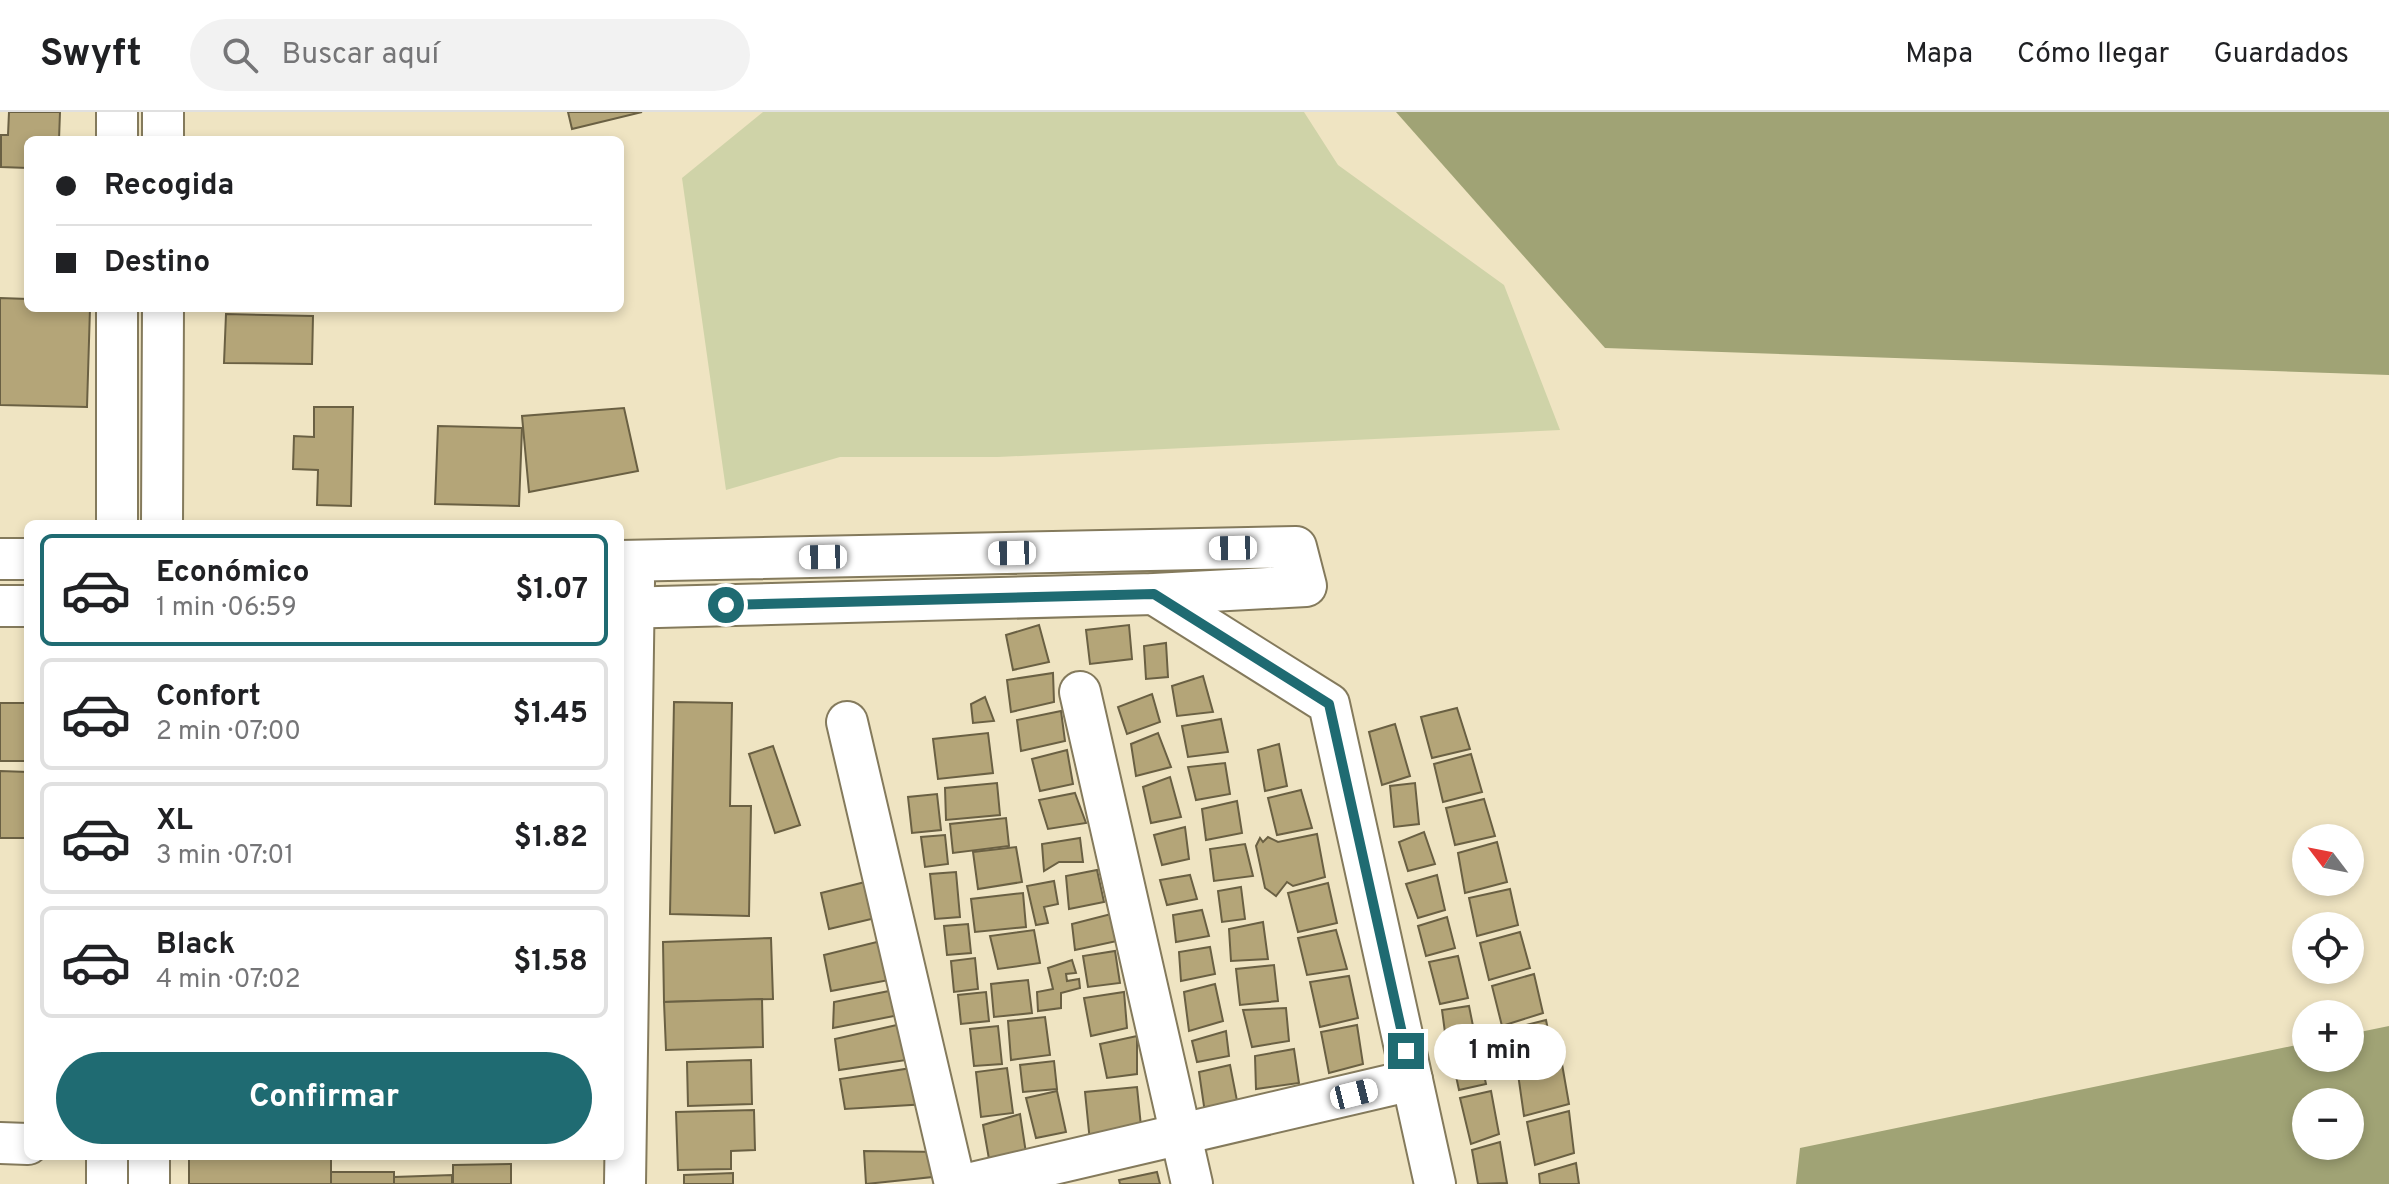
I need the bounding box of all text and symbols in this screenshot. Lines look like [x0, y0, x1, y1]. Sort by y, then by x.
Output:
search box [190, 19, 750, 91]
text: Swyft [40, 31, 142, 80]
icon: search [218, 33, 262, 77]
text: Buscar aquí [282, 37, 439, 74]
text: Mapa [1905, 37, 1973, 73]
text: Cómo llegar [2017, 37, 2169, 73]
text: Guardados [2213, 37, 2349, 73]
text: Recogida [104, 168, 234, 205]
text: Destino [104, 245, 210, 282]
car [1209, 536, 1257, 560]
car [988, 541, 1036, 565]
car [799, 545, 847, 569]
icon: car [60, 554, 132, 626]
text: Económico [156, 555, 309, 592]
text: $1.07 [515, 572, 588, 609]
route start [708, 587, 744, 623]
text: 1 min · 06:59 [156, 592, 297, 625]
icon: car [60, 678, 132, 750]
text: Confort [156, 679, 261, 716]
text: $1.45 [513, 696, 588, 733]
text: 2 min · 07:00 [156, 716, 301, 749]
icon: car [60, 802, 132, 874]
text: XL [156, 803, 193, 840]
text: $1.82 [514, 820, 588, 857]
north arrow [2292, 824, 2364, 896]
map controls [2292, 824, 2364, 1160]
text: 3 min · 07:01 [156, 840, 294, 873]
button: locate [2292, 912, 2364, 984]
icon: car [60, 926, 132, 998]
text: Black [156, 927, 235, 964]
text: $1.58 [513, 944, 588, 981]
text: 4 min · 07:02 [156, 964, 301, 997]
button: + [2292, 1000, 2364, 1072]
callout: 1 min [1434, 1023, 1566, 1079]
route end [1388, 1033, 1424, 1069]
text: 1 min [1469, 1035, 1531, 1068]
button: Confirmar [56, 1052, 592, 1144]
car [1328, 1077, 1380, 1111]
button: − [2292, 1088, 2364, 1160]

